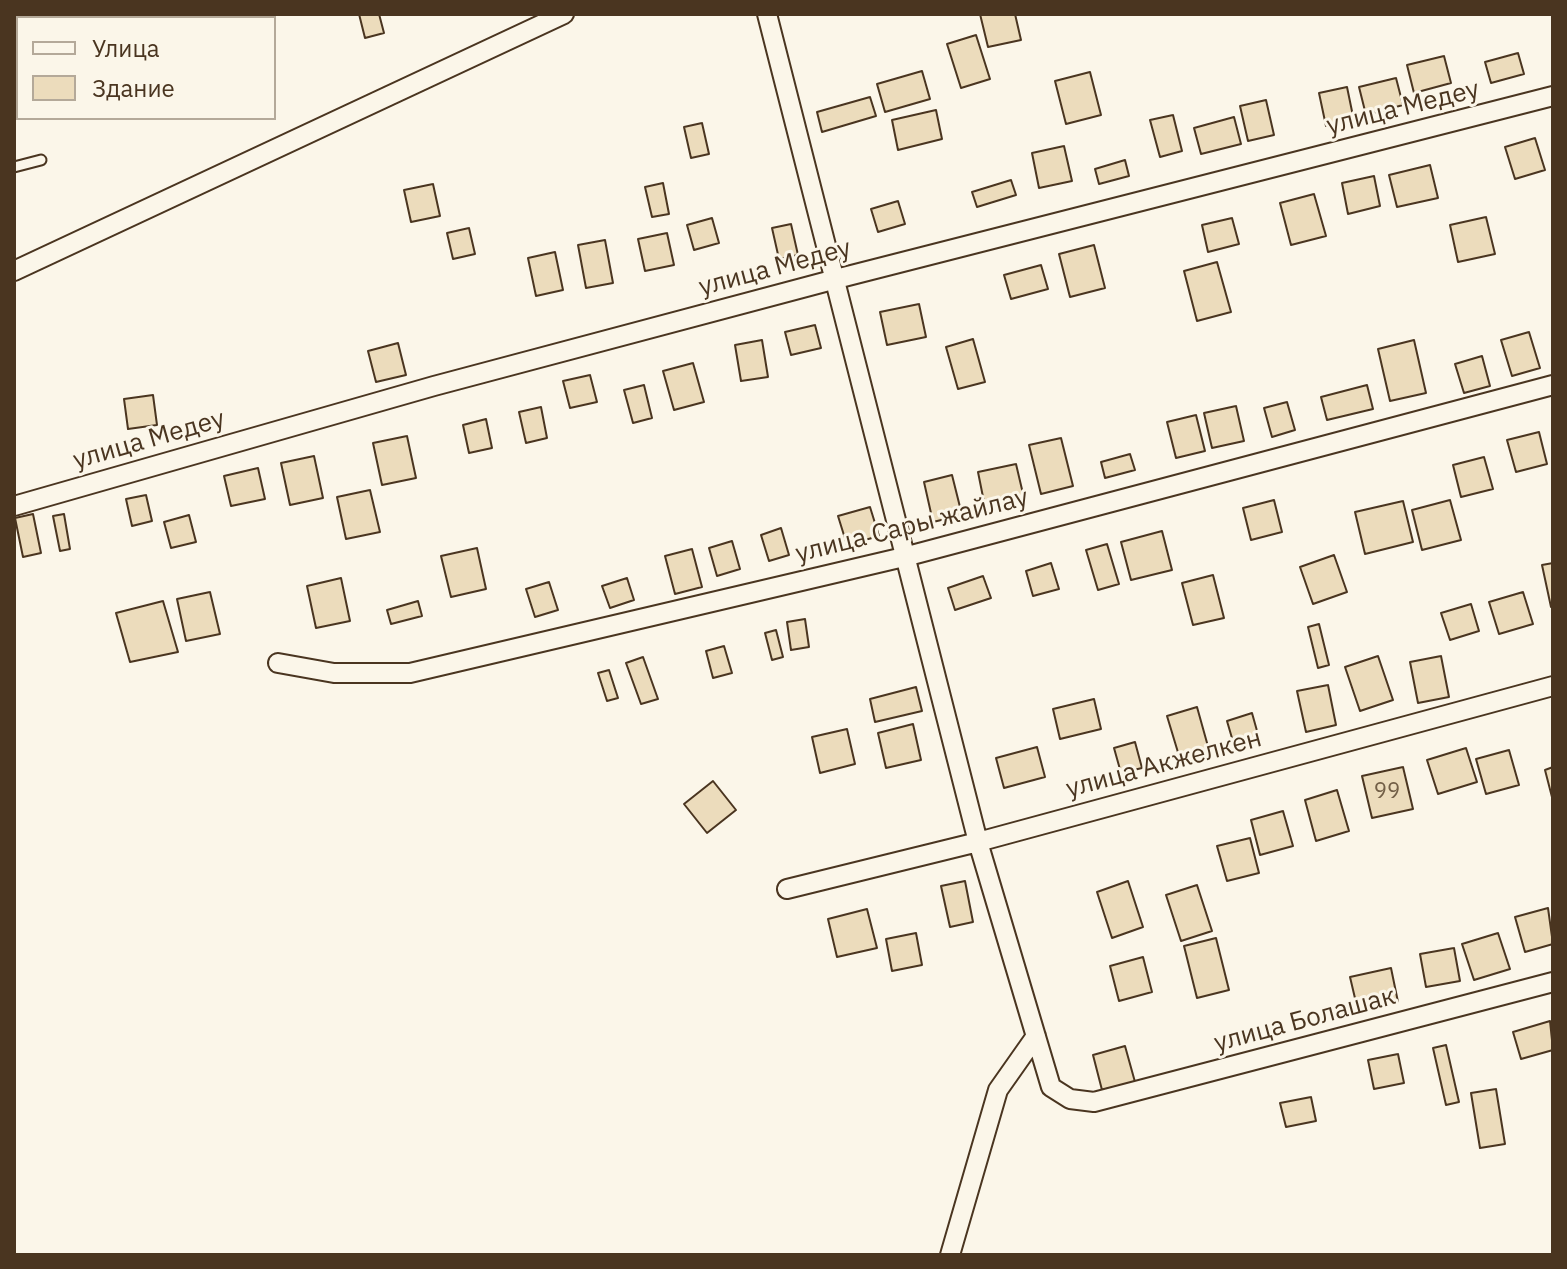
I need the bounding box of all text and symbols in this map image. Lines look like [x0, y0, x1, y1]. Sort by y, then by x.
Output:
legend [16, 16, 276, 120]
text: Улица [92, 32, 160, 64]
text: Здание [92, 72, 175, 104]
street label: улица Медеу [1323, 74, 1483, 142]
street label: улица Медеу [696, 233, 854, 303]
street label: улица Медеу [70, 403, 228, 477]
street label: улица Сары жайлау [792, 482, 1032, 570]
street label: улица Акжелкен [1063, 723, 1265, 805]
house number: 99 [1374, 779, 1400, 805]
street label: улица Болашак [1211, 981, 1399, 1059]

